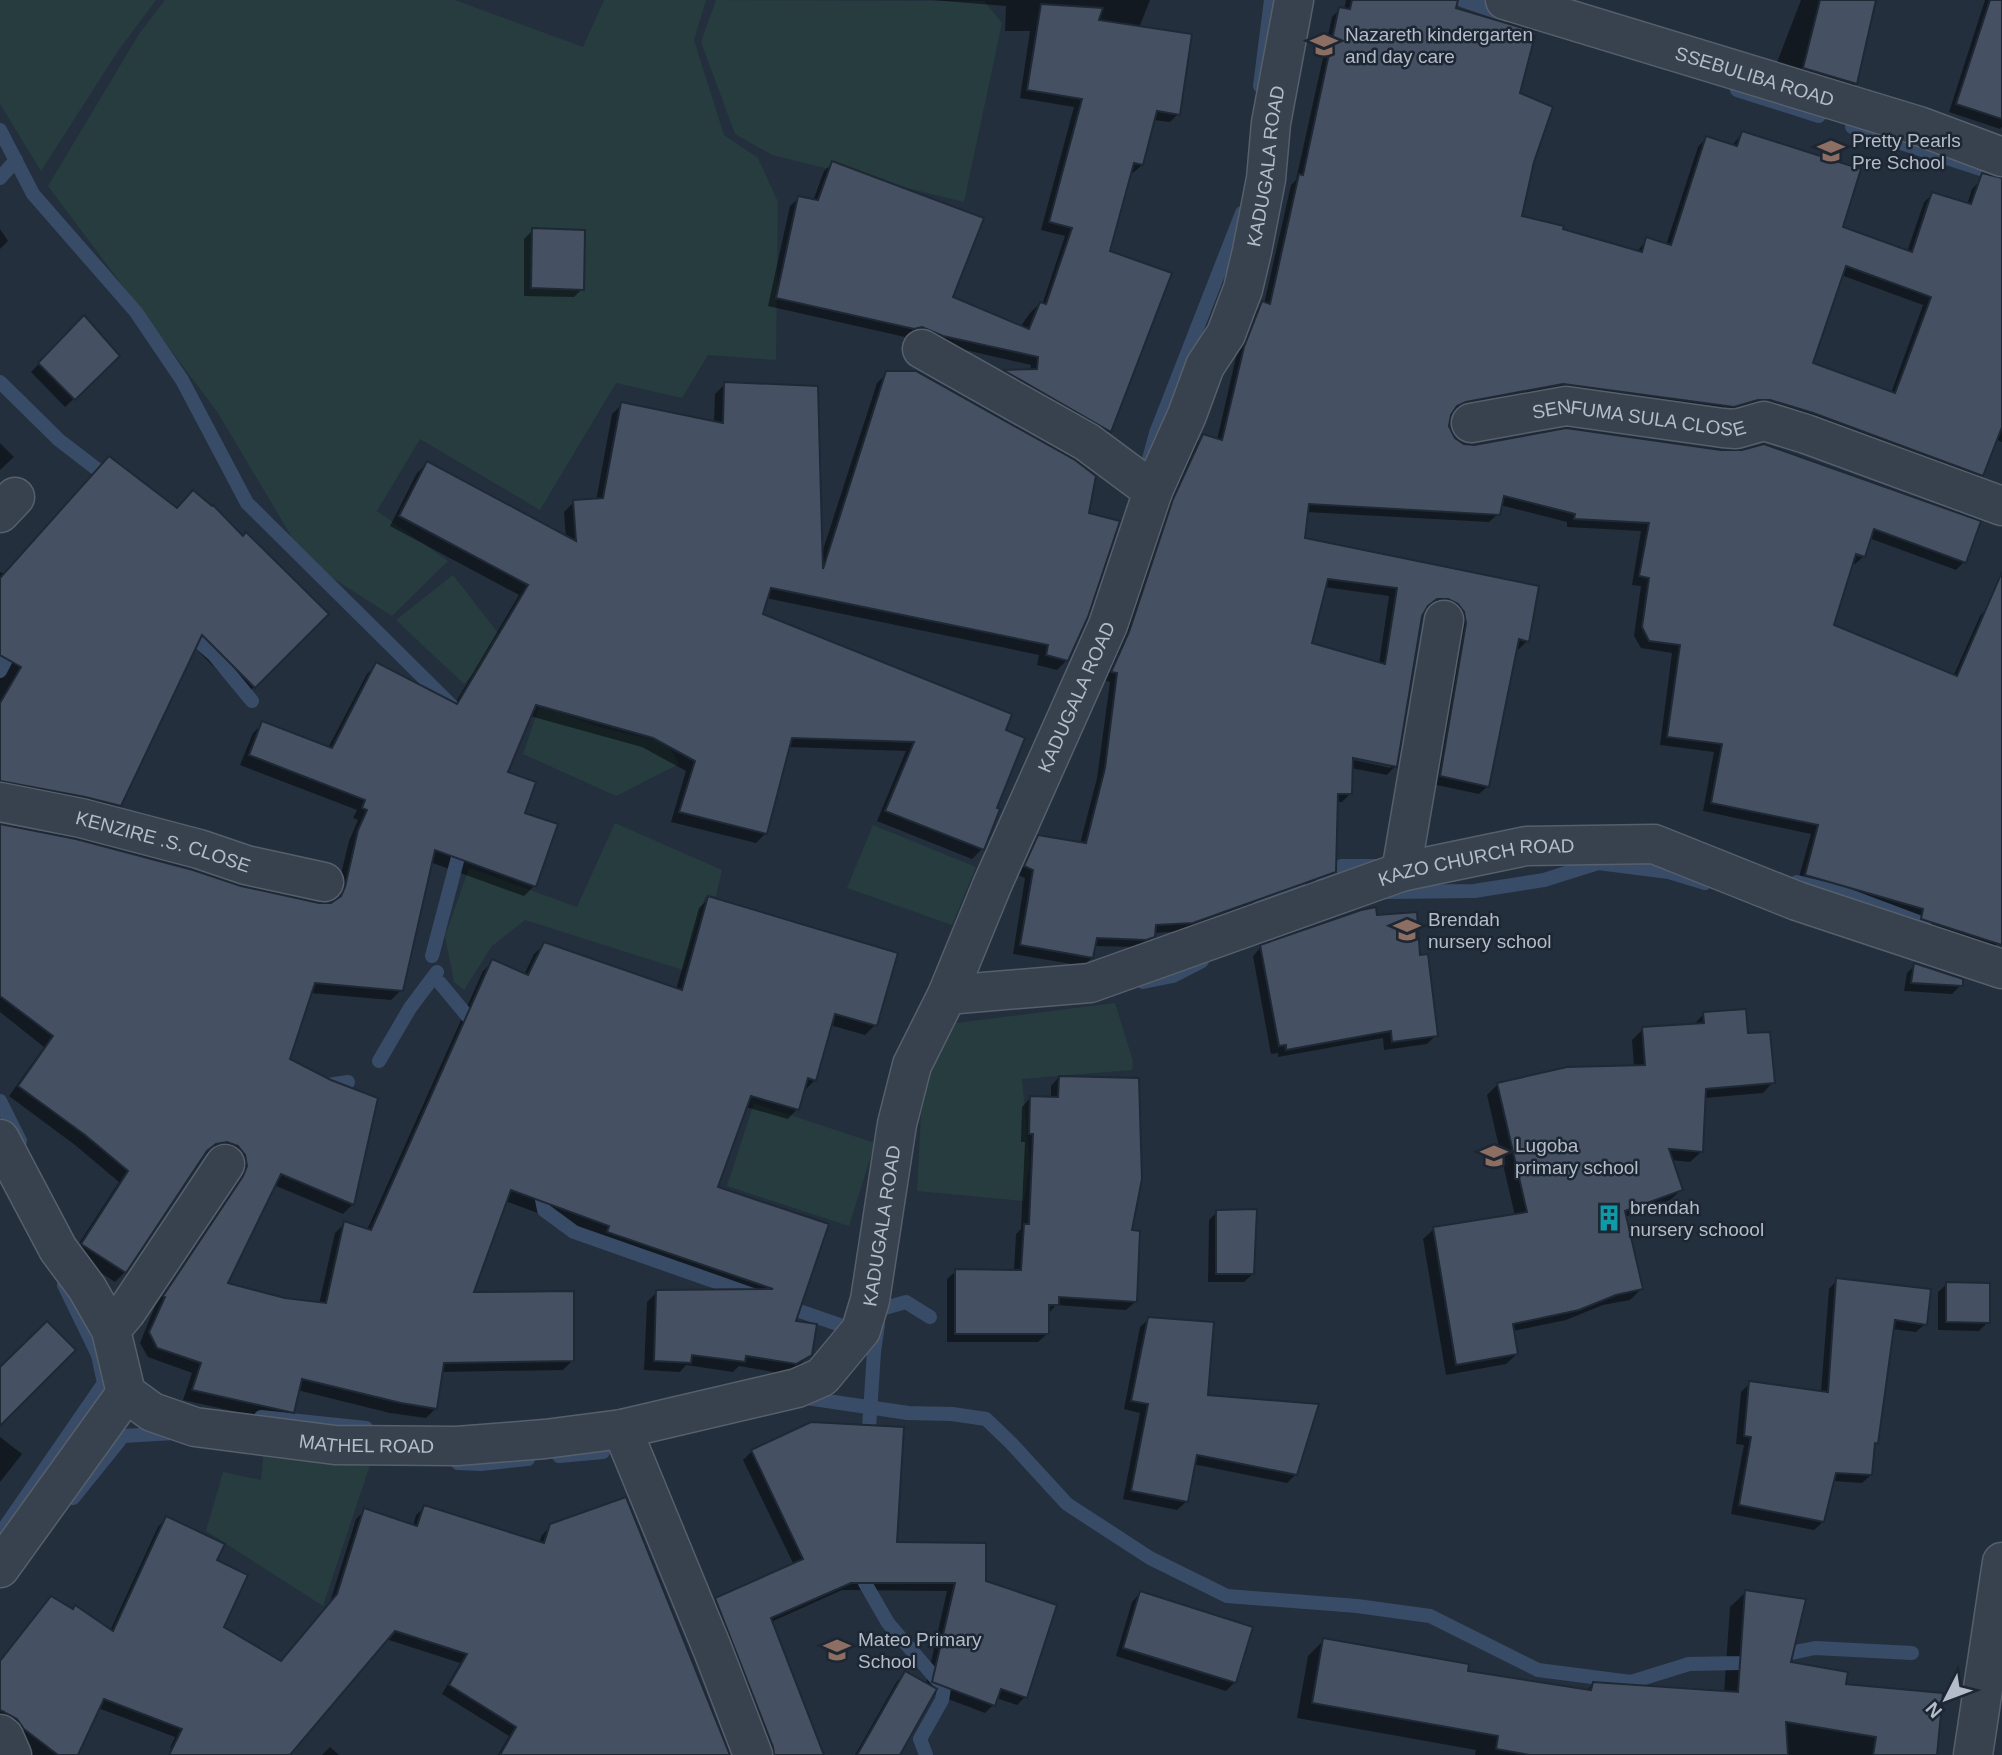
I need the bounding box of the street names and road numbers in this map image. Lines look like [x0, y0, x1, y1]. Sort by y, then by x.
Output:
street label: SSEBULIBA ROAD [1673, 42, 1836, 111]
street label: KADUGALA ROAD [1243, 84, 1289, 248]
street label: SENFUMA SULA CLOSE [1530, 395, 1748, 440]
street label: KADUGALA ROAD [1034, 618, 1119, 776]
street label: KENZIRE .S. CLOSE [73, 807, 253, 877]
street label: KAZO CHURCH ROAD [1375, 835, 1575, 890]
street label: KADUGALA ROAD [859, 1144, 905, 1308]
street label: MATHEL ROAD [298, 1430, 434, 1457]

